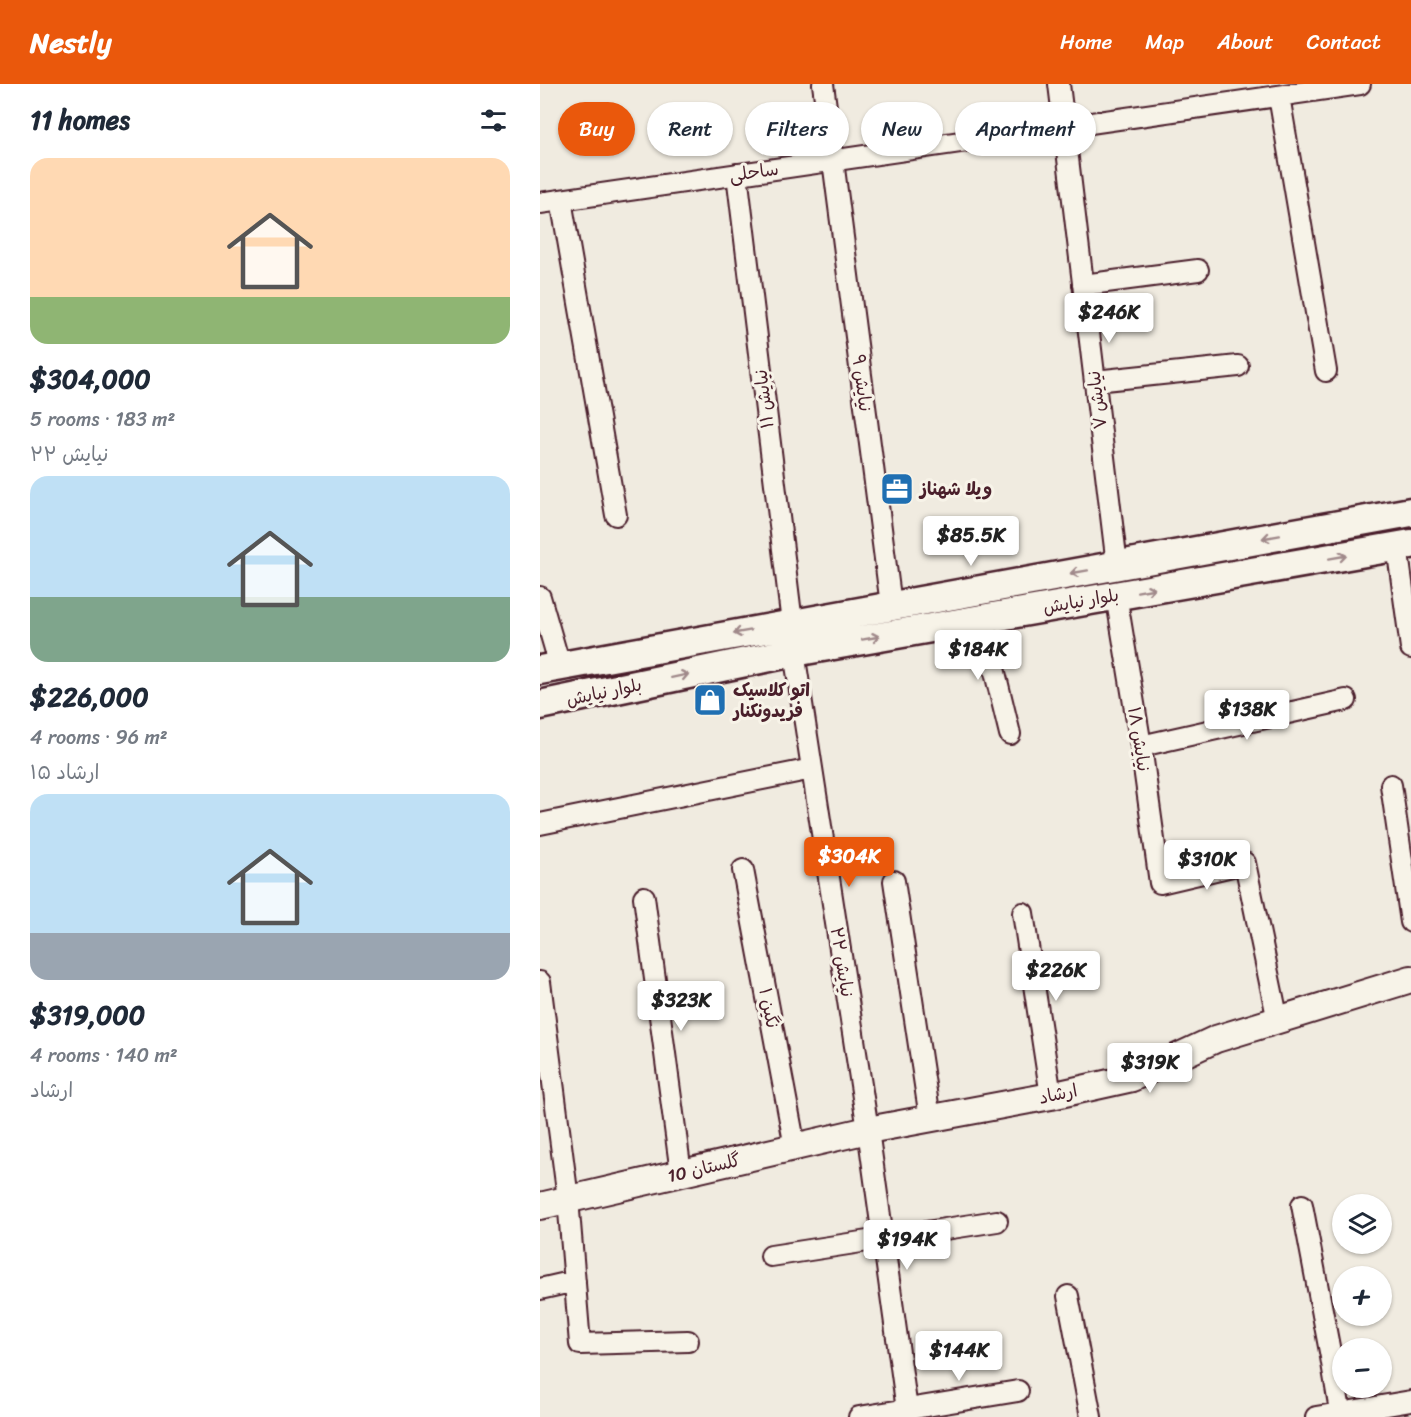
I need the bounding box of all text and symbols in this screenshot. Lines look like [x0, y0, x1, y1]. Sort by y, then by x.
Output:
text: Nestly [30, 18, 111, 67]
text: Home [1060, 23, 1112, 61]
text: Map [1145, 23, 1184, 61]
text: About [1217, 23, 1274, 61]
text: Contact [1307, 23, 1381, 61]
text: 11 homes [30, 97, 130, 143]
chip: Buy [558, 102, 635, 156]
chip: Rent [647, 102, 733, 156]
chip: Filters [745, 102, 849, 156]
chip: New [861, 102, 943, 156]
chip: Apartment [955, 102, 1096, 156]
icon: filters [477, 104, 510, 137]
street label: ساحلی [727, 153, 781, 191]
icon: home [216, 197, 324, 305]
pin: $246K [1067, 293, 1151, 344]
text: $246K [1078, 295, 1140, 330]
street label: نیایش ۹ [843, 353, 881, 413]
text: $304,000 [30, 356, 151, 402]
street label: نیایش ۱۱ [745, 368, 783, 430]
street label: نیایش ۷ [1078, 369, 1116, 431]
text: 5 rooms · 183 m² [30, 402, 175, 437]
text: نیایش ۲۲ [30, 437, 108, 472]
office icon: ویلا شهناز [879, 471, 915, 507]
place label: ویلا شهناز [918, 473, 992, 505]
icon: home [216, 515, 324, 623]
pin: $85.5K [922, 516, 1020, 567]
text: $85.5K [937, 518, 1005, 553]
one-way arrow [1261, 532, 1281, 543]
one-way arrow [1327, 551, 1347, 562]
one-way arrow [1070, 566, 1089, 577]
street label: بلوار نیایش [1041, 579, 1121, 623]
one-way arrow [1135, 584, 1155, 595]
one-way arrow [733, 627, 753, 638]
pin: $184K [936, 630, 1020, 681]
text: $184K [949, 632, 1007, 667]
one-way arrow [861, 633, 880, 644]
street label: بلوار نیایش [563, 668, 645, 716]
one-way arrow [669, 670, 689, 681]
text: $226,000 [30, 674, 149, 720]
place label: اتو کلاسیک فریدونکنار [732, 674, 810, 727]
shop icon: اتو کلاسیک فریدونکنار [692, 682, 728, 718]
pin: $138K [1205, 690, 1289, 741]
text: $138K [1218, 692, 1276, 727]
street label: نیایش ۱۸ [1118, 704, 1160, 774]
text: 4 rooms · 96 m² [30, 720, 168, 755]
text: ارشاد ۱۵ [30, 755, 99, 790]
icon: home [216, 833, 324, 941]
pin: $304K [807, 837, 891, 888]
text: $304K [818, 839, 880, 874]
pin: $310K [1165, 840, 1249, 891]
text: $310K [1178, 842, 1236, 877]
street label: نیایش ۲۲ [821, 925, 863, 999]
pin: $226K [1014, 951, 1098, 1002]
text: $226K [1026, 953, 1086, 988]
pin: $323K [639, 981, 723, 1032]
text: $323K [651, 983, 711, 1018]
street label: نگین ۱ [749, 985, 789, 1031]
text: $319,000 [30, 992, 145, 1038]
text: 4 rooms · 140 m² [30, 1038, 178, 1073]
pin: $319K [1108, 1043, 1192, 1094]
text: $319K [1121, 1045, 1179, 1080]
text: ارشاد [30, 1073, 73, 1108]
street label: ارشاد [1036, 1074, 1080, 1114]
street label: گلستان 10 [664, 1144, 744, 1192]
map controls [1332, 1194, 1392, 1398]
button: layers [1332, 1194, 1392, 1254]
pin: $194K [865, 1220, 949, 1271]
text: $194K [878, 1222, 936, 1257]
button: + [1332, 1266, 1392, 1326]
pin: $144K [917, 1331, 1001, 1382]
text: $144K [929, 1333, 989, 1368]
button: − [1332, 1338, 1392, 1398]

